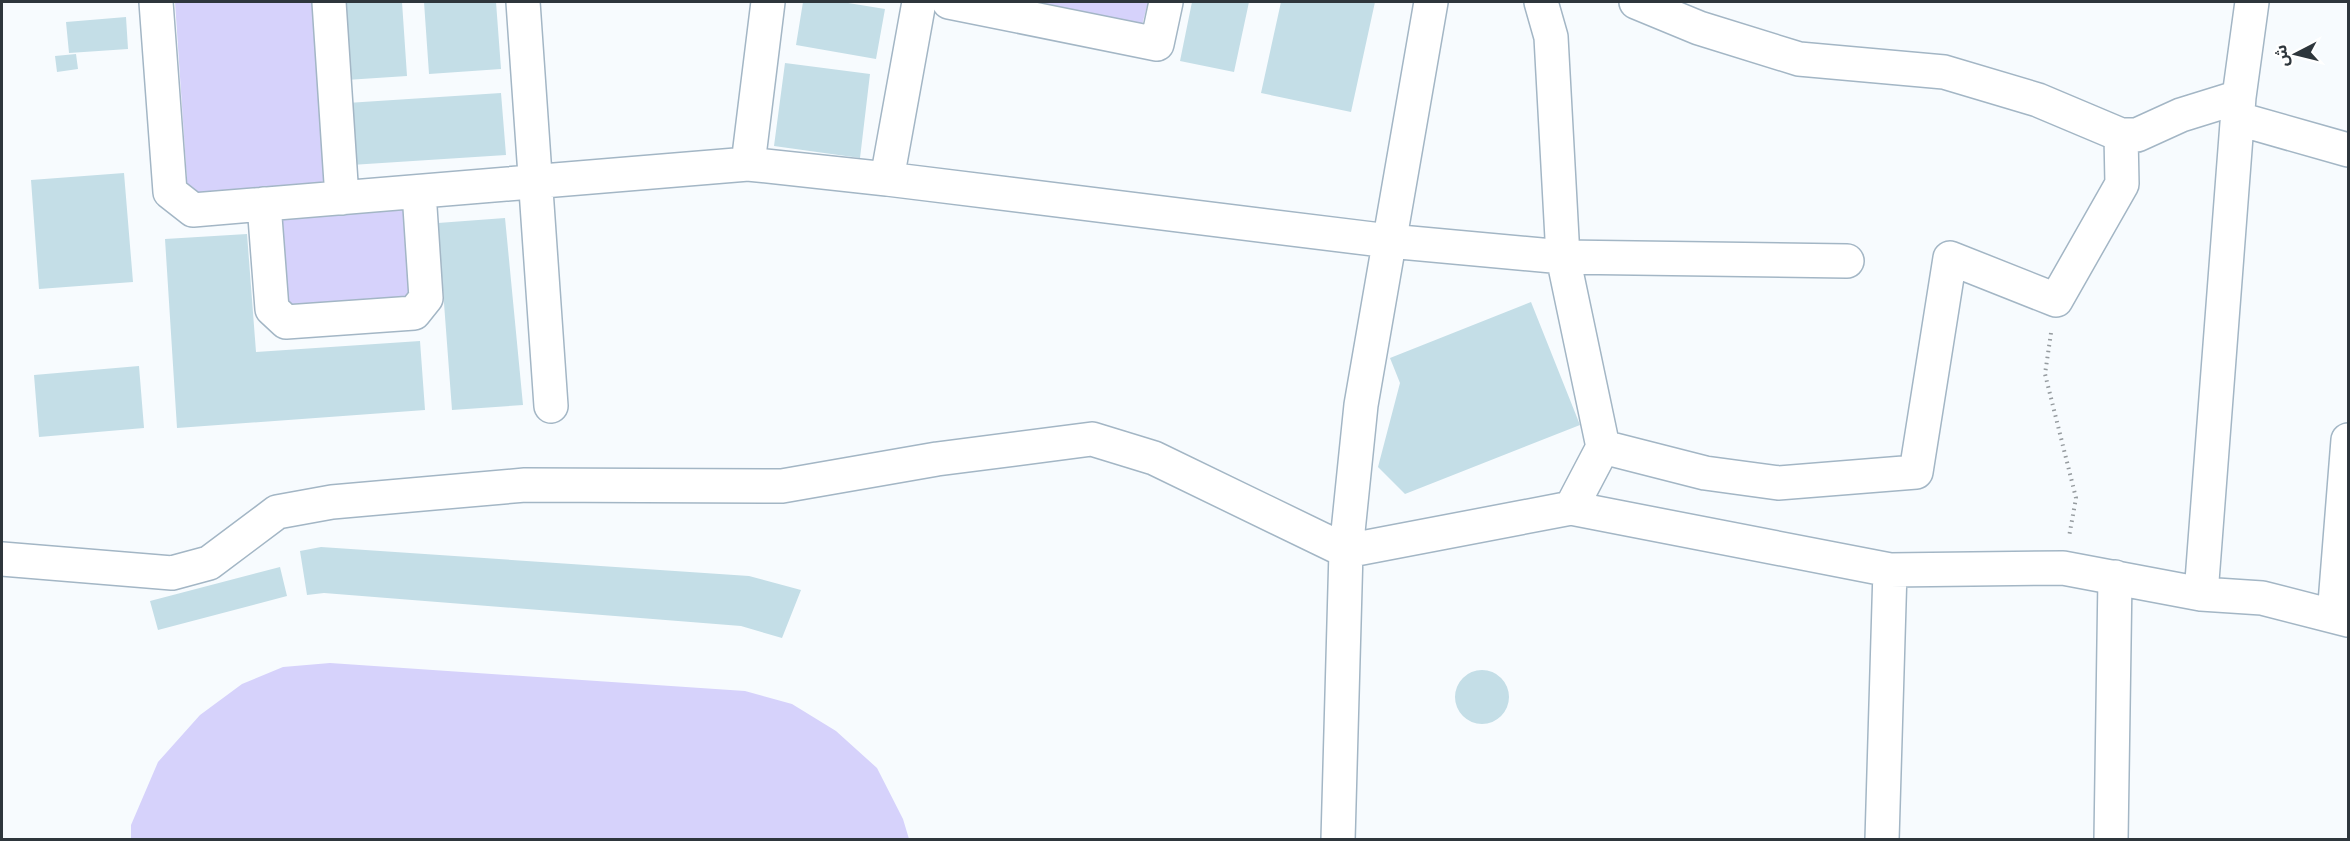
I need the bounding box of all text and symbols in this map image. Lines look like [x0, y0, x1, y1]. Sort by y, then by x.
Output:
north arrow [2266, 24, 2326, 84]
text: ش [2271, 44, 2293, 68]

